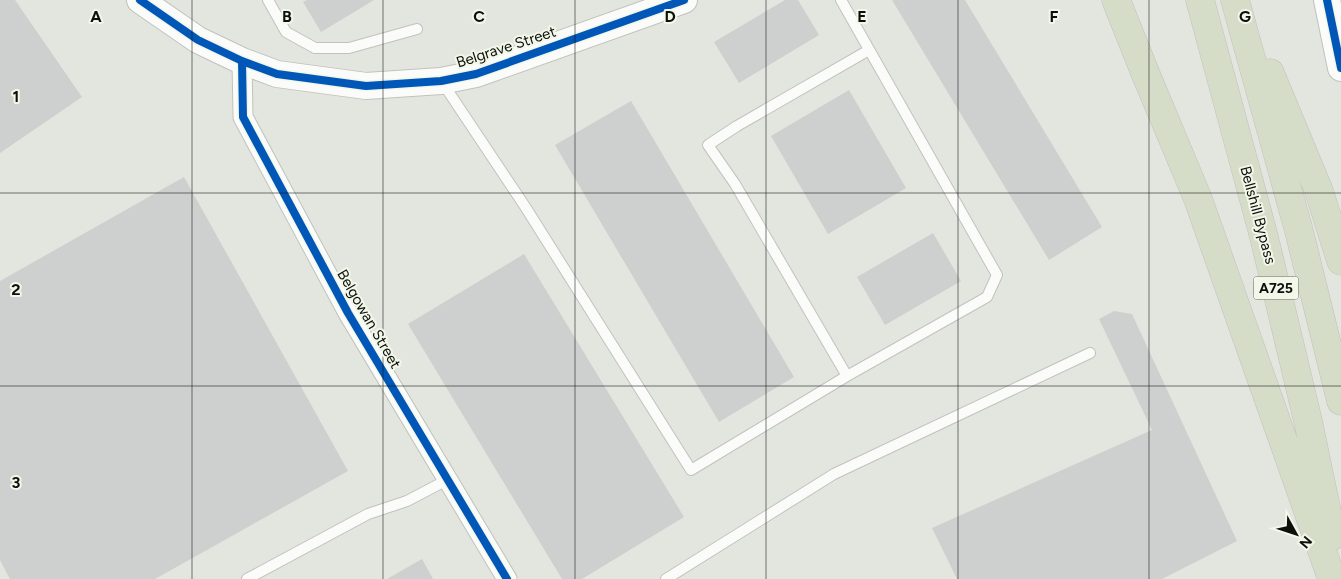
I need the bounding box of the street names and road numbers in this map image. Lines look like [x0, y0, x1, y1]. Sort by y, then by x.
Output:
street label: Belgrave Street [454, 22, 558, 72]
street label: Bellshill Bypass [1236, 164, 1280, 266]
street label: Belgowan Street [333, 266, 405, 372]
road number: A725 [1254, 276, 1298, 300]

